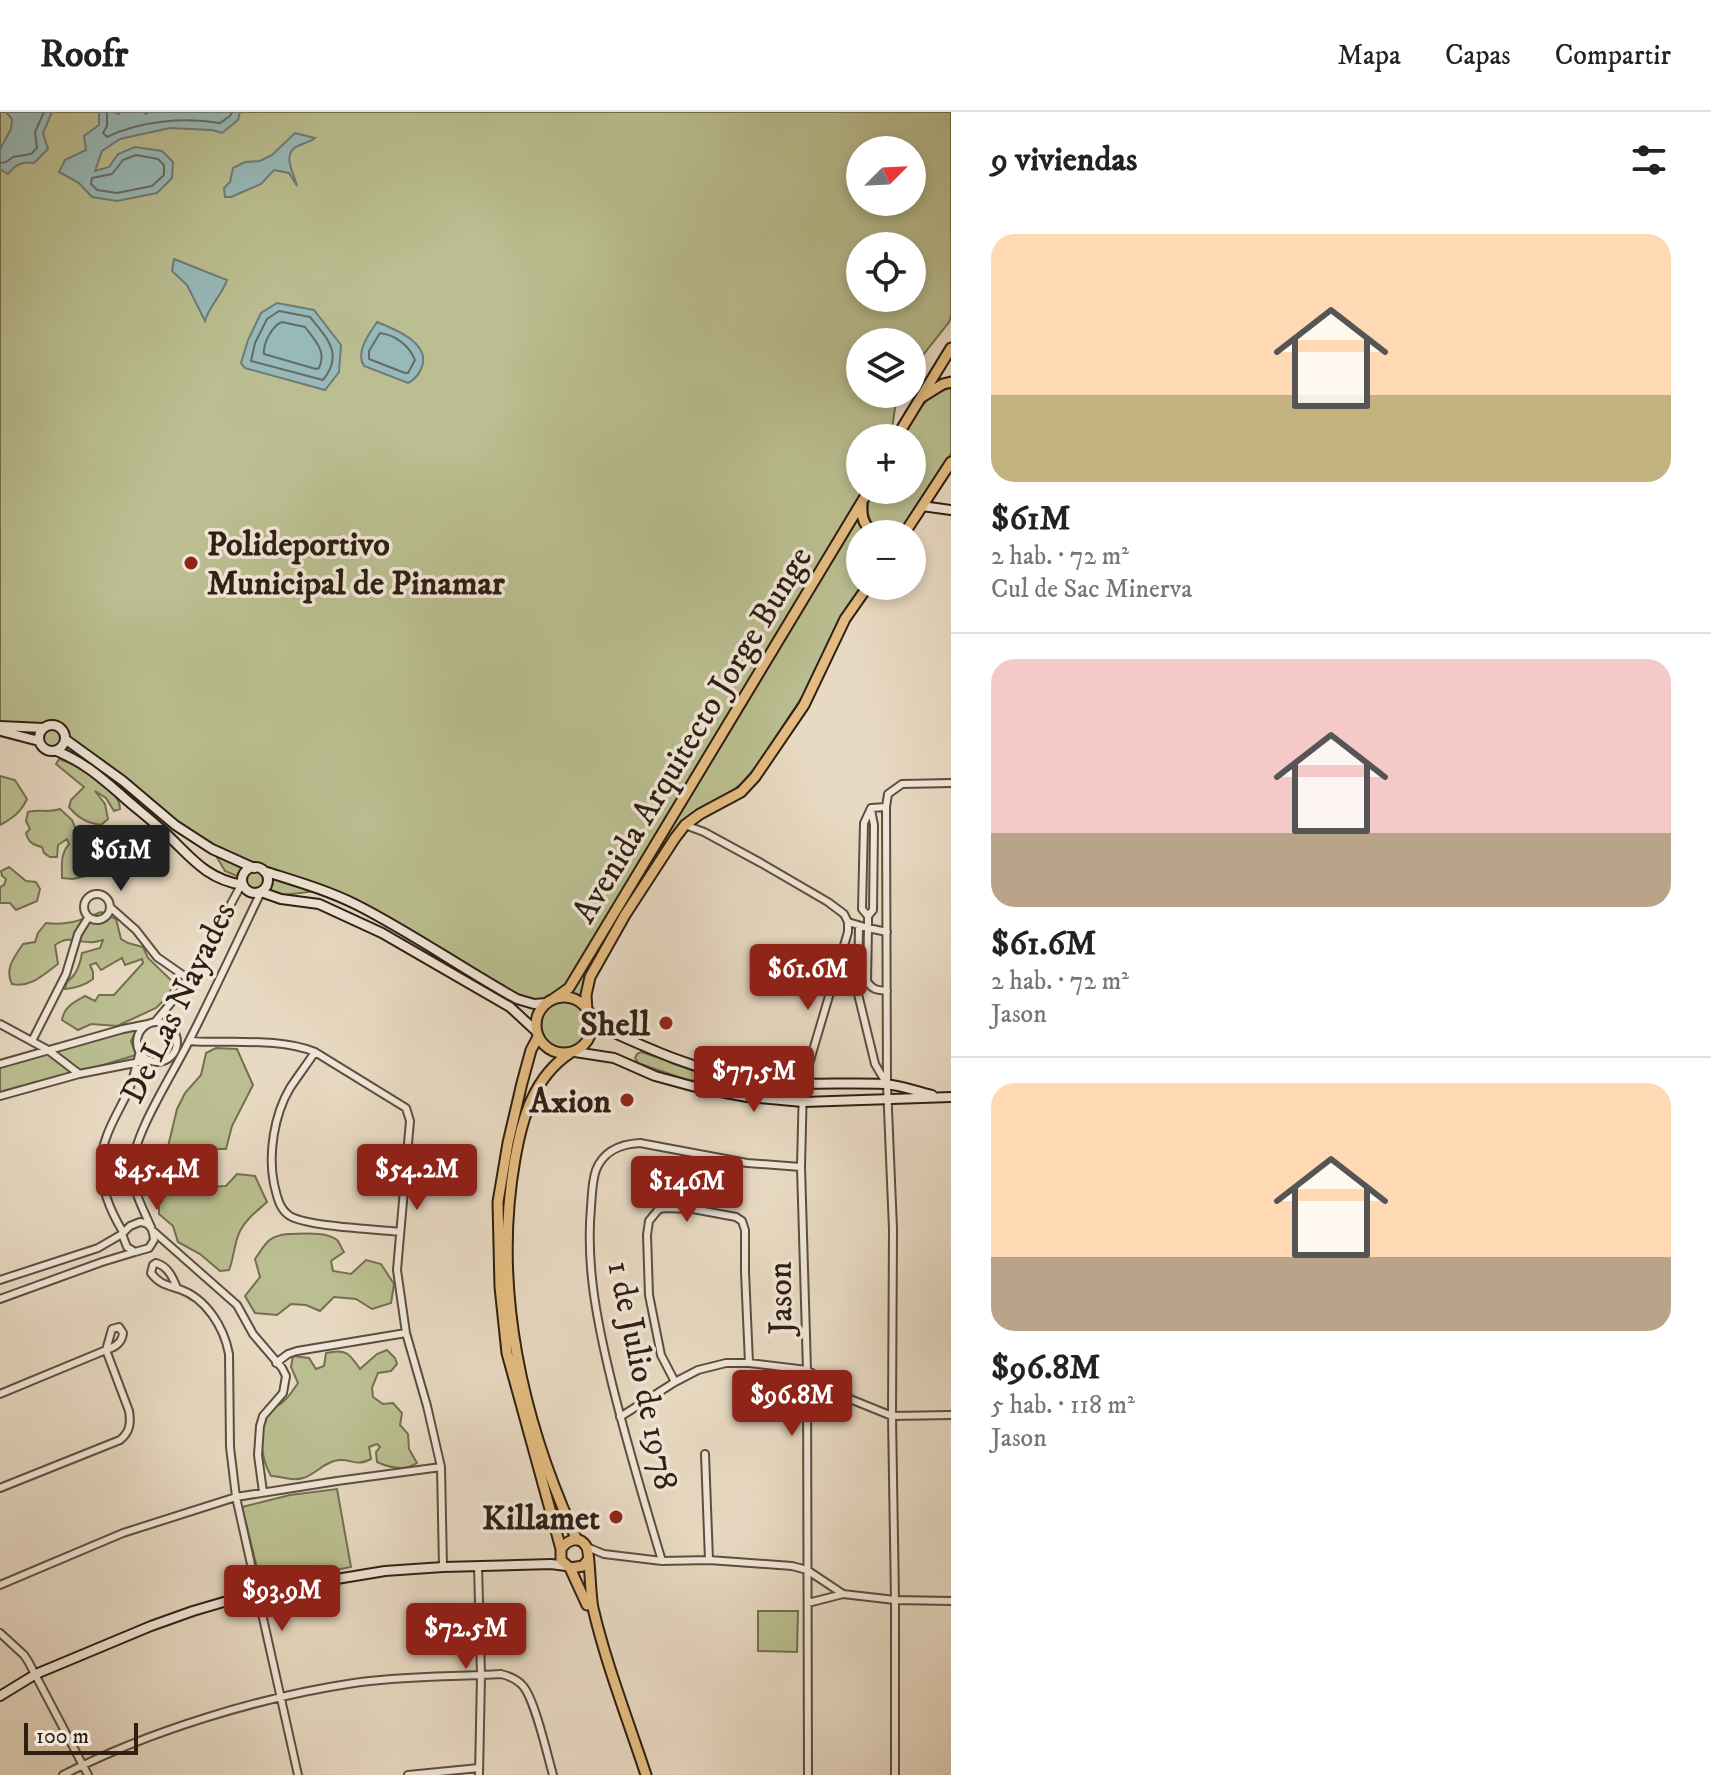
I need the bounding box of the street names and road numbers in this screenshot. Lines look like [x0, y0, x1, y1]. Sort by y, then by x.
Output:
street label: Avenida Arquitecto Jorge Bunge [564, 539, 822, 931]
street label: De Las Nayades [112, 895, 246, 1110]
street label: 1 de Julio de 1978 [597, 1257, 687, 1494]
street label: Jason [759, 1261, 803, 1338]

